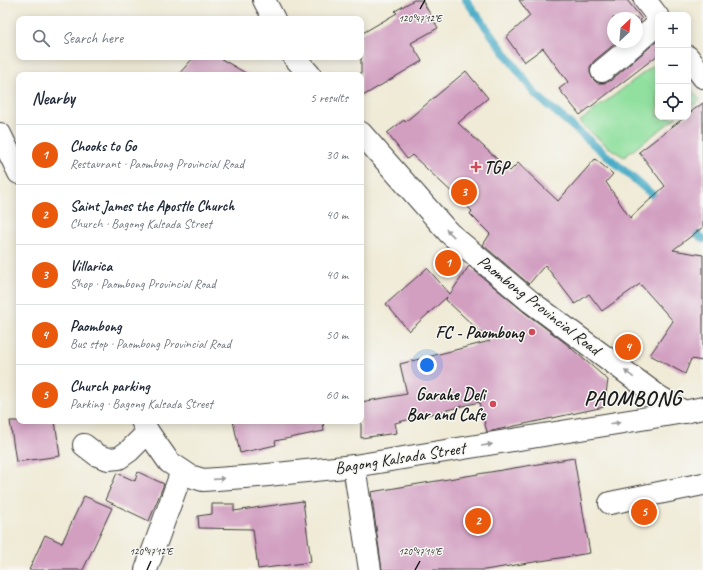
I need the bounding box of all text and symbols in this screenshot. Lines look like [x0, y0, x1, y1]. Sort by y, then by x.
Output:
text: 120°47'12"E [398, 12, 443, 25]
north arrow [607, 12, 643, 48]
map controls [655, 12, 691, 120]
button: + [655, 12, 691, 48]
search box [16, 16, 364, 60]
icon: search [30, 27, 52, 49]
text: Search here [62, 29, 123, 48]
button: − [655, 48, 691, 84]
button: locate [655, 84, 691, 120]
text: Nearby [32, 88, 75, 109]
text: 5 results [310, 90, 348, 106]
text: Chooks to Go [70, 137, 136, 156]
text: 1 [42, 147, 48, 163]
text: 30 m [326, 147, 348, 163]
text: Restaurant · Paombong Provincial Road [70, 156, 244, 172]
place label: TGP [484, 157, 511, 178]
marker: TGP [471, 162, 481, 172]
pin: 3 [451, 177, 477, 207]
text: Saint James the Apostle Church [70, 197, 234, 216]
text: 2 [42, 207, 48, 223]
text: 40 m [326, 207, 348, 223]
text: Church · Bagong Kalsada Street [70, 216, 212, 232]
one-way arrow [445, 228, 455, 238]
pin: 1 [435, 248, 461, 278]
street label: Paombong Provincial Road [473, 251, 606, 361]
text: Villarica [70, 257, 112, 276]
text: 3 [42, 267, 48, 283]
text: 40 m [326, 267, 348, 283]
text: Shop · Paombong Provincial Road [70, 276, 216, 292]
text: Paombong [70, 317, 122, 336]
place label: FC - Paombong [436, 322, 526, 343]
text: 4 [42, 327, 48, 343]
text: 50 m [326, 327, 348, 343]
marker: FC - Paombong [527, 327, 537, 337]
pin: 4 [615, 332, 641, 362]
text: Bus stop · Paombong Provincial Road [70, 336, 231, 352]
your location [417, 355, 437, 375]
one-way arrow [623, 370, 634, 378]
text: Church parking [70, 377, 150, 396]
place label: Garahe Deli Bar and Cafe [407, 384, 488, 425]
district label: PAOMBONG [584, 385, 684, 411]
text: 5 [42, 387, 48, 403]
text: 60 m [326, 387, 348, 403]
text: Parking · Bagong Kalsada Street [70, 396, 213, 412]
marker: Garahe Deli Bar and Cafe [488, 399, 498, 409]
one-way arrow [609, 420, 621, 426]
street label: Bagong Kalsada Street [333, 437, 469, 479]
one-way arrow [480, 441, 493, 447]
one-way arrow [213, 475, 225, 482]
pin: 5 [631, 497, 657, 527]
pin: 2 [465, 506, 491, 536]
text: 120°47'12"E [129, 545, 174, 558]
text: 120°47'14"E [398, 545, 443, 558]

